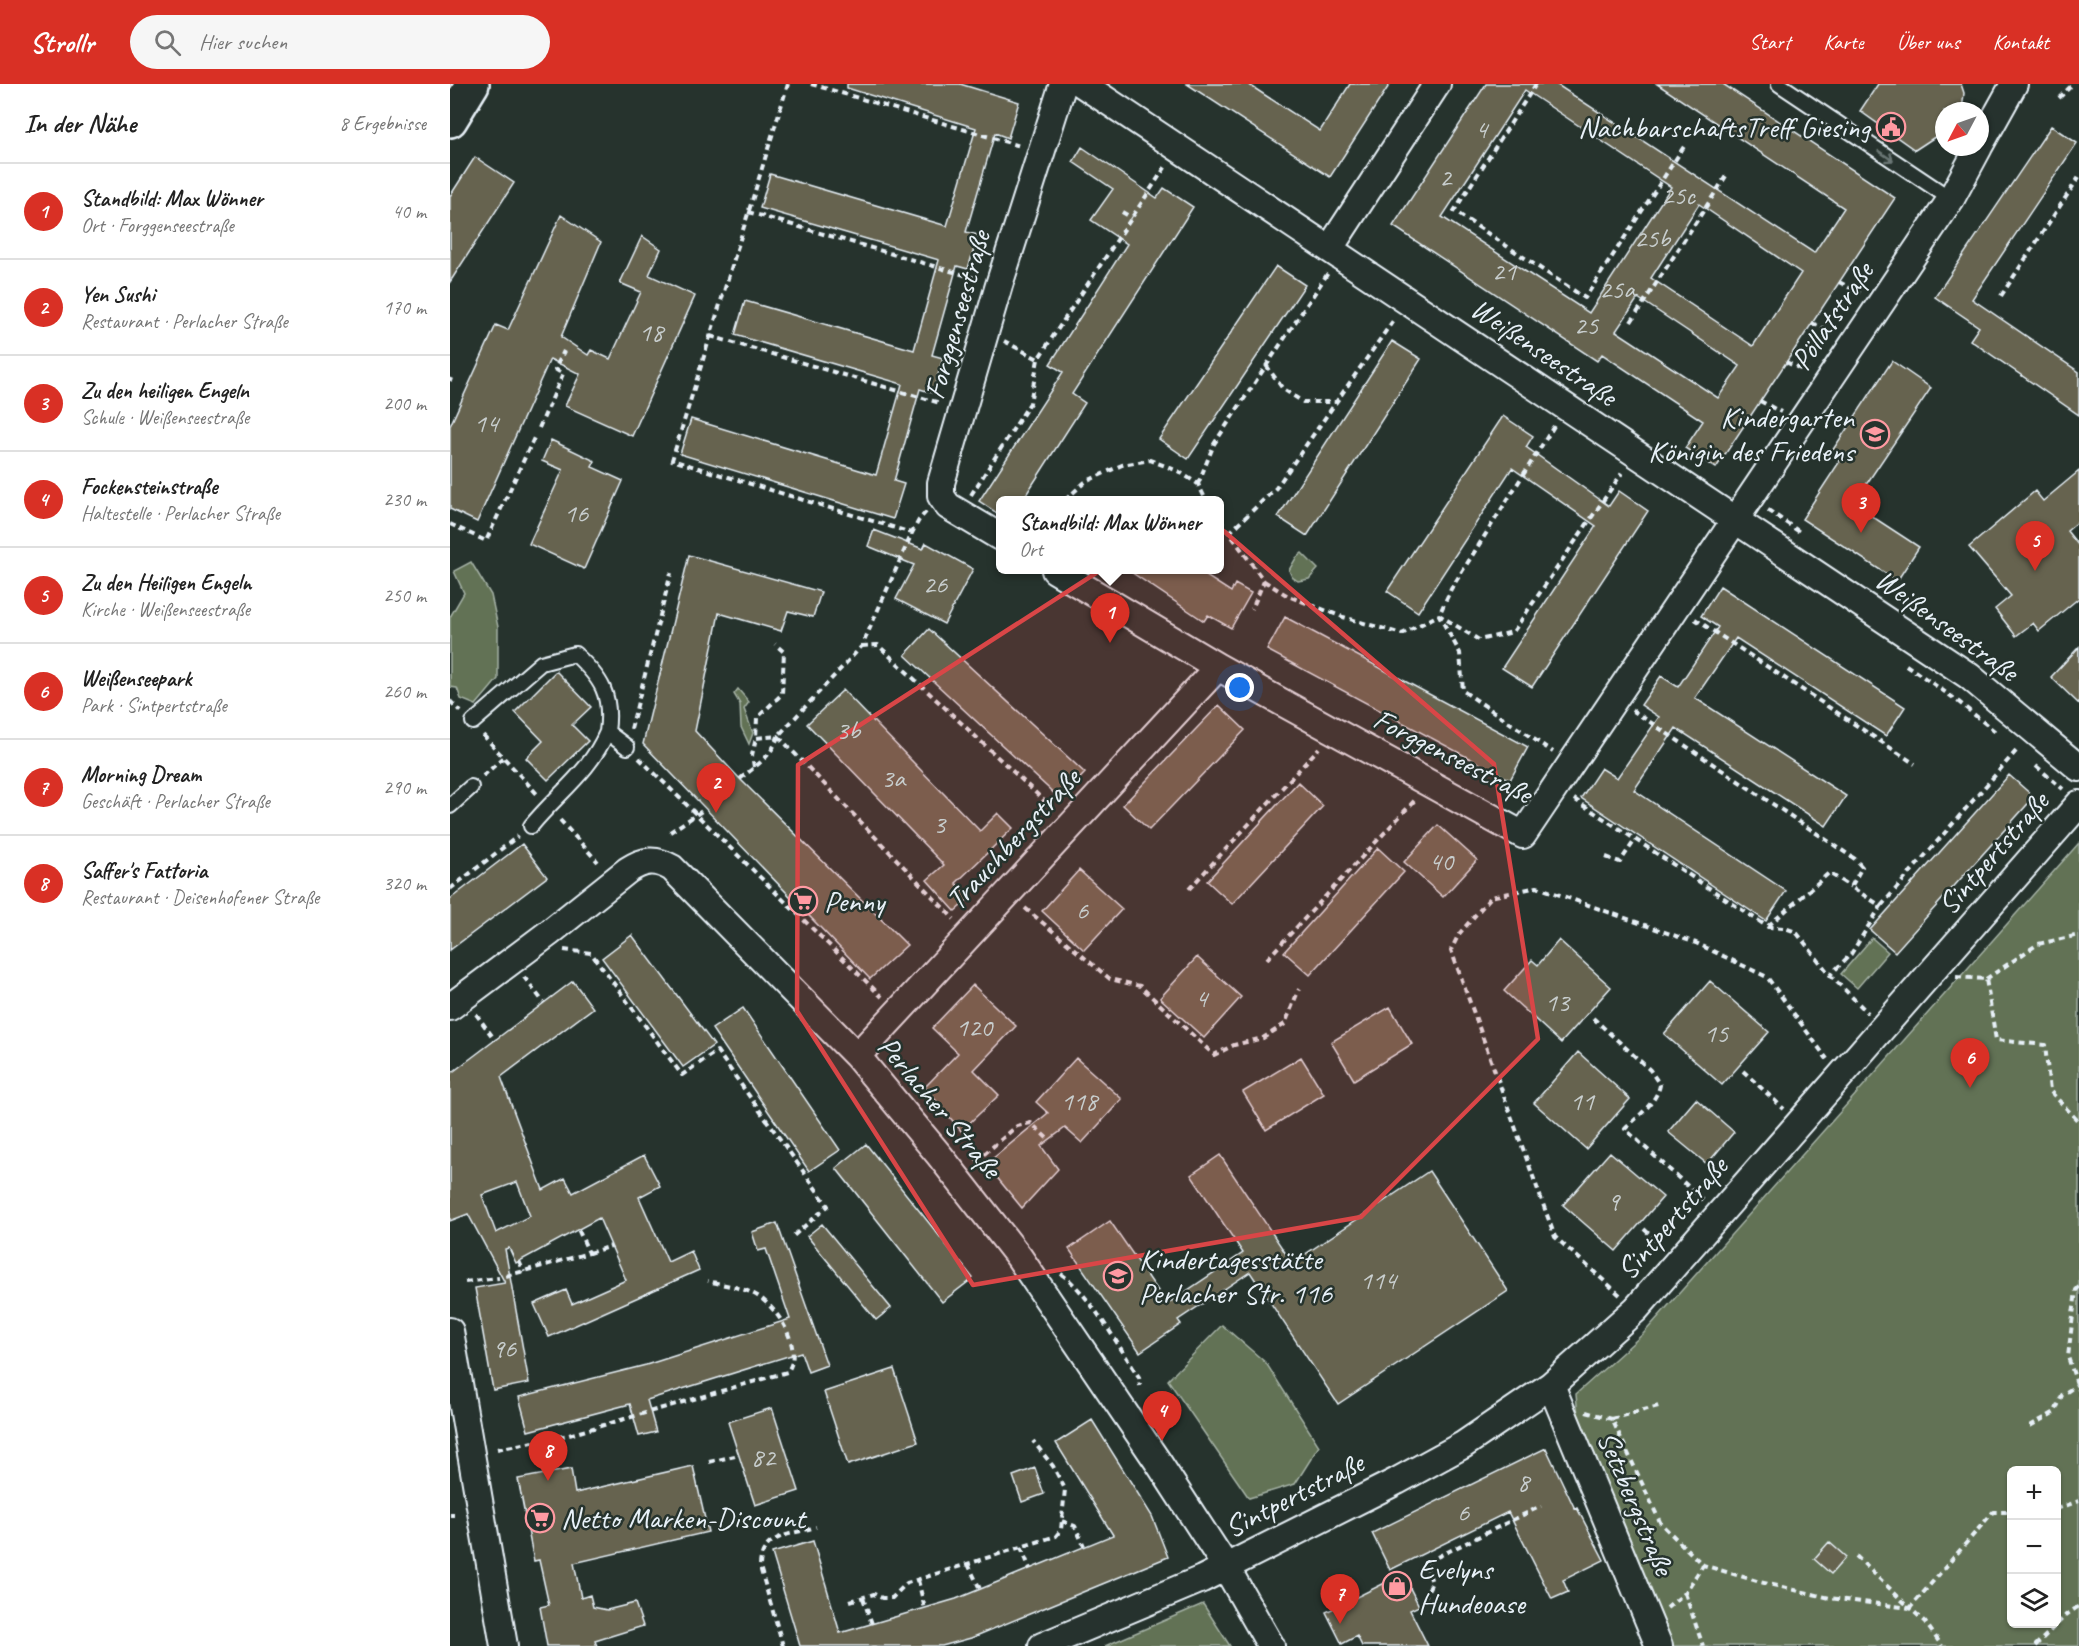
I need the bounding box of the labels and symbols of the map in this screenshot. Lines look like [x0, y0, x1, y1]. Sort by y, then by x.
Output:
north arrow [1935, 102, 1989, 156]
place label: NachbarschaftsTreff Giesing [1578, 108, 1872, 146]
public building icon: NachbarschaftsTreff Giesing [1875, 111, 1907, 143]
house number: 4 [1475, 112, 1490, 146]
one-way arrow [1878, 150, 1894, 162]
house number: 2 [1439, 160, 1453, 194]
house number: 25c [1661, 178, 1696, 212]
house number: 25b [1634, 221, 1671, 255]
street label: Forggenseestraße [915, 224, 1000, 404]
street label: Pöllatstraße [1782, 253, 1883, 377]
house number: 21 [1492, 254, 1518, 288]
house number: 25a [1599, 272, 1637, 306]
street label: Weißenseestraße [1464, 289, 1626, 416]
house number: 25 [1574, 308, 1600, 342]
house number: 18 [639, 315, 666, 349]
place label: Kindergarten Königin des Friedens [1648, 398, 1857, 470]
house number: 14 [474, 406, 501, 440]
school or university icon: Kindergarten Königin des Friedens [1859, 418, 1891, 450]
pin: 3 [1842, 484, 1880, 533]
house number: 16 [564, 496, 589, 530]
pin: 5 [2016, 522, 2054, 571]
street label: Weißenseestraße [1868, 560, 2028, 691]
house number: 26 [923, 567, 948, 601]
pin: 1 [1090, 594, 1130, 643]
your location [1225, 673, 1254, 702]
street label: Forggenseestraße [1367, 700, 1541, 813]
house number: 3b [836, 713, 861, 747]
street label: Trauchbergstraße [938, 758, 1090, 918]
house number: 3a [881, 761, 907, 795]
pin: 2 [696, 764, 736, 813]
street label: Sintpertstraße [1929, 782, 2058, 922]
house number: 3 [933, 807, 947, 841]
house number: 40 [1429, 844, 1455, 878]
place label: Penny [824, 882, 887, 920]
supermarket icon: Penny [787, 885, 819, 917]
house number: 6 [1076, 893, 1089, 927]
house number: 4 [1195, 981, 1210, 1015]
house number: 13 [1545, 985, 1571, 1019]
house number: 120 [956, 1010, 994, 1044]
house number: 15 [1704, 1016, 1730, 1050]
street label: Perlacher Straße [870, 1028, 1012, 1188]
pin: 6 [1950, 1038, 1990, 1088]
house number: 118 [1061, 1084, 1100, 1118]
house number: 11 [1570, 1084, 1596, 1118]
street label: Sintpertstraße [1608, 1147, 1737, 1287]
house number: 9 [1607, 1184, 1621, 1218]
place label: Kindertagesstätte Perlacher Str. 116 [1139, 1240, 1333, 1312]
school or university icon: Kindertagesstätte Perlacher Str. 116 [1102, 1260, 1134, 1292]
house number: 114 [1360, 1263, 1399, 1297]
house number: 96 [492, 1331, 517, 1365]
pin: 4 [1142, 1392, 1182, 1441]
street label: Setzbergstraße [1589, 1425, 1684, 1583]
pin: 8 [528, 1432, 568, 1481]
house number: 82 [751, 1440, 777, 1474]
street label: Sintpertstraße [1218, 1443, 1372, 1546]
house number: 8 [1517, 1465, 1532, 1499]
house number: 6 [1457, 1495, 1470, 1529]
place label: Netto Marken-Discount [561, 1499, 808, 1537]
supermarket icon: Netto Marken-Discount [524, 1502, 556, 1534]
place label: Evelyns Hundeoase [1418, 1550, 1527, 1622]
shop icon: Evelyns Hundeoase [1381, 1570, 1413, 1602]
pin: 7 [1320, 1574, 1360, 1624]

